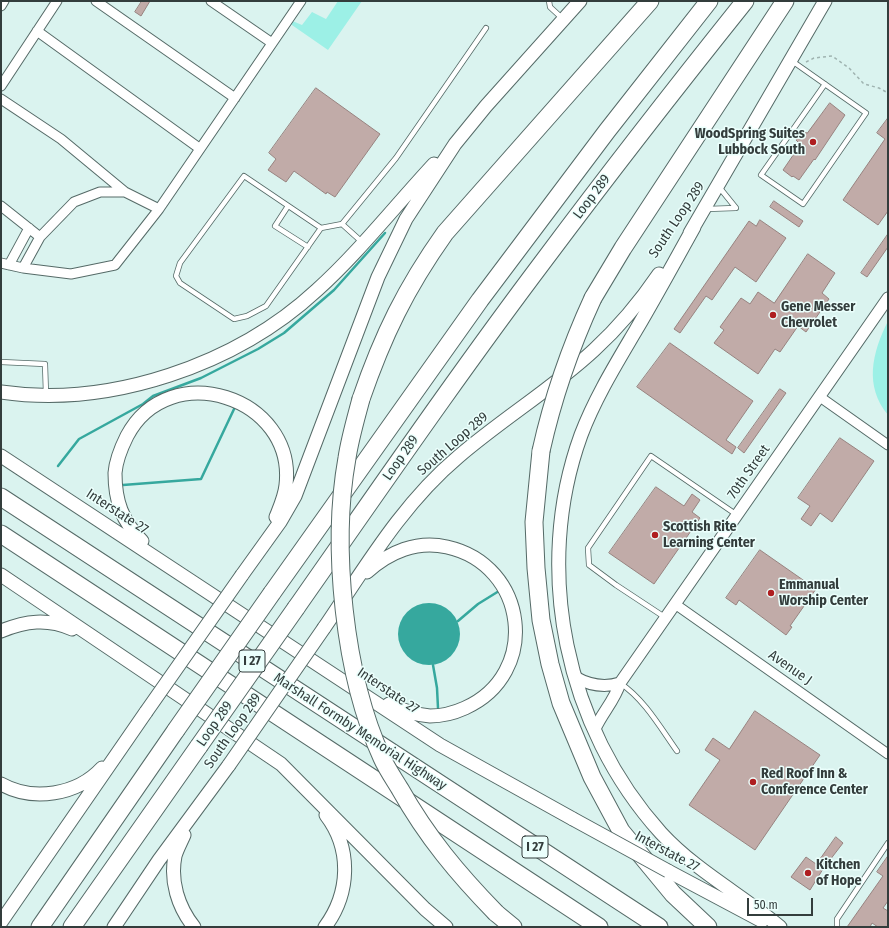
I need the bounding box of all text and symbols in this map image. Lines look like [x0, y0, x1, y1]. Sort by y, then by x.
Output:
place label: WoodSpring Suites Lubbock South [695, 126, 805, 158]
marker: WoodSpring Suites Lubbock South [808, 137, 818, 147]
street label: Loop 289 [570, 172, 614, 222]
street label: South Loop 289 [645, 179, 709, 261]
place label: Gene Messer Chevrolet [781, 299, 855, 332]
marker: Gene Messer Chevrolet [768, 310, 778, 320]
street label: South Loop 289 [414, 409, 492, 479]
street label: Loop 289 [379, 432, 423, 484]
street label: 70th Street [724, 442, 774, 502]
street label: Interstate 27 [83, 486, 151, 538]
place label: Scottish Rite Learning Center [663, 519, 755, 552]
marker: Scottish Rite Learning Center [650, 530, 660, 540]
place label: Emmanual Worship Center [779, 577, 868, 610]
marker: Emmanual Worship Center [766, 588, 776, 598]
street label: Avenue J [765, 647, 815, 689]
road number: I 27 [239, 650, 265, 672]
street label: Interstate 27 [354, 664, 422, 718]
street label: Marshall Formby Memorial Highway [270, 670, 450, 794]
street label: South Loop 289 [201, 690, 265, 772]
street label: Loop 289 [193, 698, 237, 750]
place label: Red Roof Inn & Conference Center [761, 766, 868, 798]
marker: Red Roof Inn & Conference Center [748, 777, 758, 787]
street label: Interstate 27 [632, 828, 702, 876]
road number: I 27 [522, 836, 548, 858]
place label: Kitchen of Hope [816, 857, 862, 890]
marker: Kitchen of Hope [803, 868, 813, 878]
scale bar [749, 890, 815, 916]
text: 50 m [754, 898, 778, 912]

